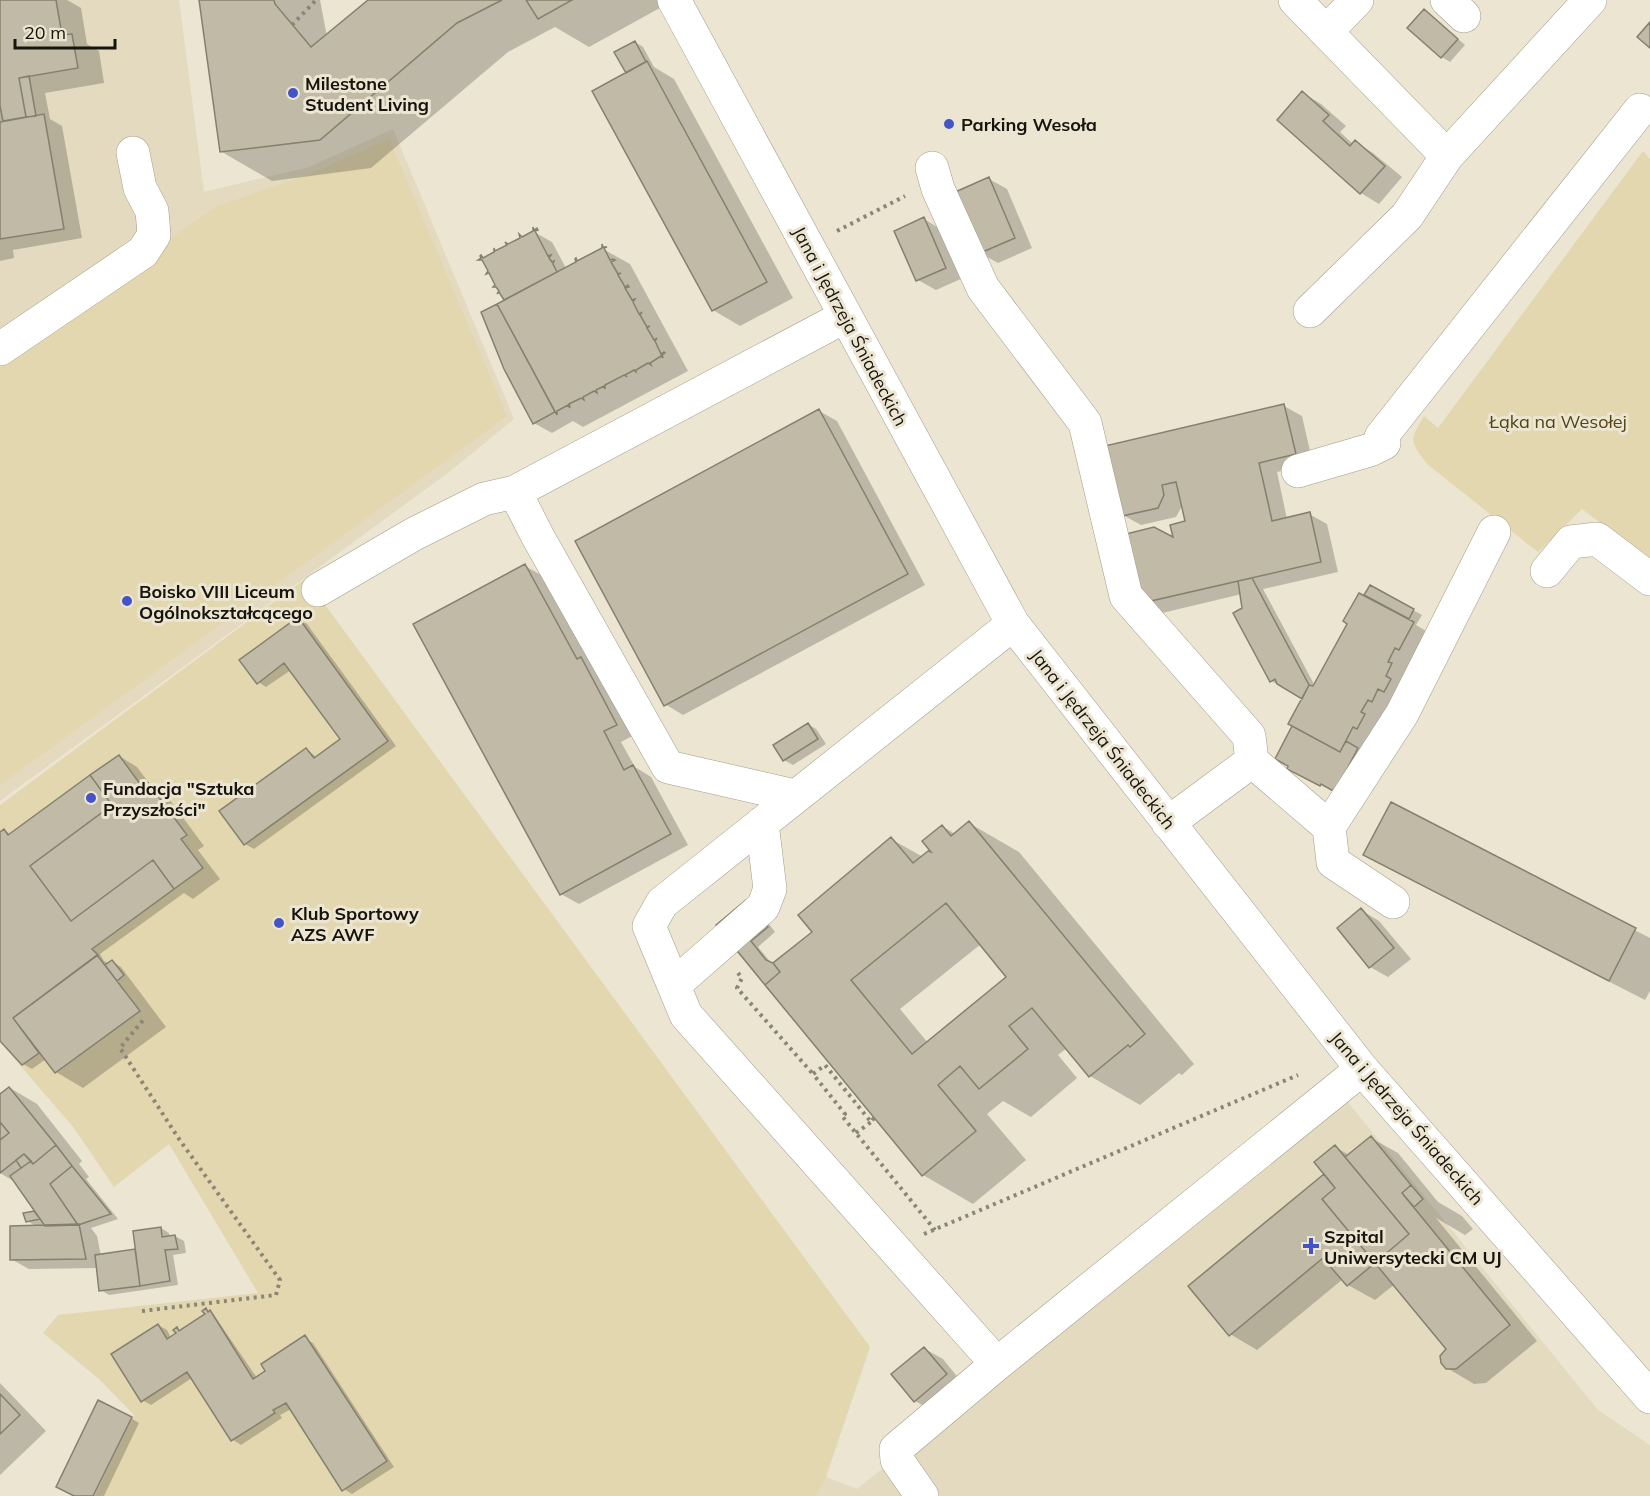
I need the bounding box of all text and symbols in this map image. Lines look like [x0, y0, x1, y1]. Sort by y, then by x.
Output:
scale bar [15, 12, 116, 50]
text: 20 m [24, 21, 66, 44]
place label: Milestone Student Living [305, 72, 429, 116]
marker: Milestone Student Living [286, 86, 300, 100]
place label: Parking Wesoła [961, 113, 1097, 136]
marker: Parking Wesoła [942, 117, 956, 131]
street label: Jana i Jędrzeja Śniadeckich [788, 222, 912, 430]
park label: Łąka na Wesołej [1488, 410, 1627, 433]
place label: Boisko VIII Liceum Ogólnokształcącego [139, 580, 313, 624]
marker: Boisko VIII Liceum Ogólnokształcącego [120, 594, 134, 608]
street label: Jana i Jędrzeja Śniadeckich [1025, 644, 1181, 834]
place label: Fundacja "Sztuka Przyszłości" [103, 777, 255, 821]
marker: Fundacja "Sztuka Przyszłości" [84, 791, 98, 805]
place label: Klub Sportowy AZS AWF [291, 902, 419, 946]
marker: Klub Sportowy AZS AWF [272, 916, 286, 930]
street label: Jana i Jędrzeja Śniadeckich [1325, 1026, 1489, 1210]
place label: Szpital Uniwersytecki CM UJ [1324, 1225, 1502, 1269]
marker: Szpital Uniwersytecki CM UJ [1302, 1237, 1320, 1255]

